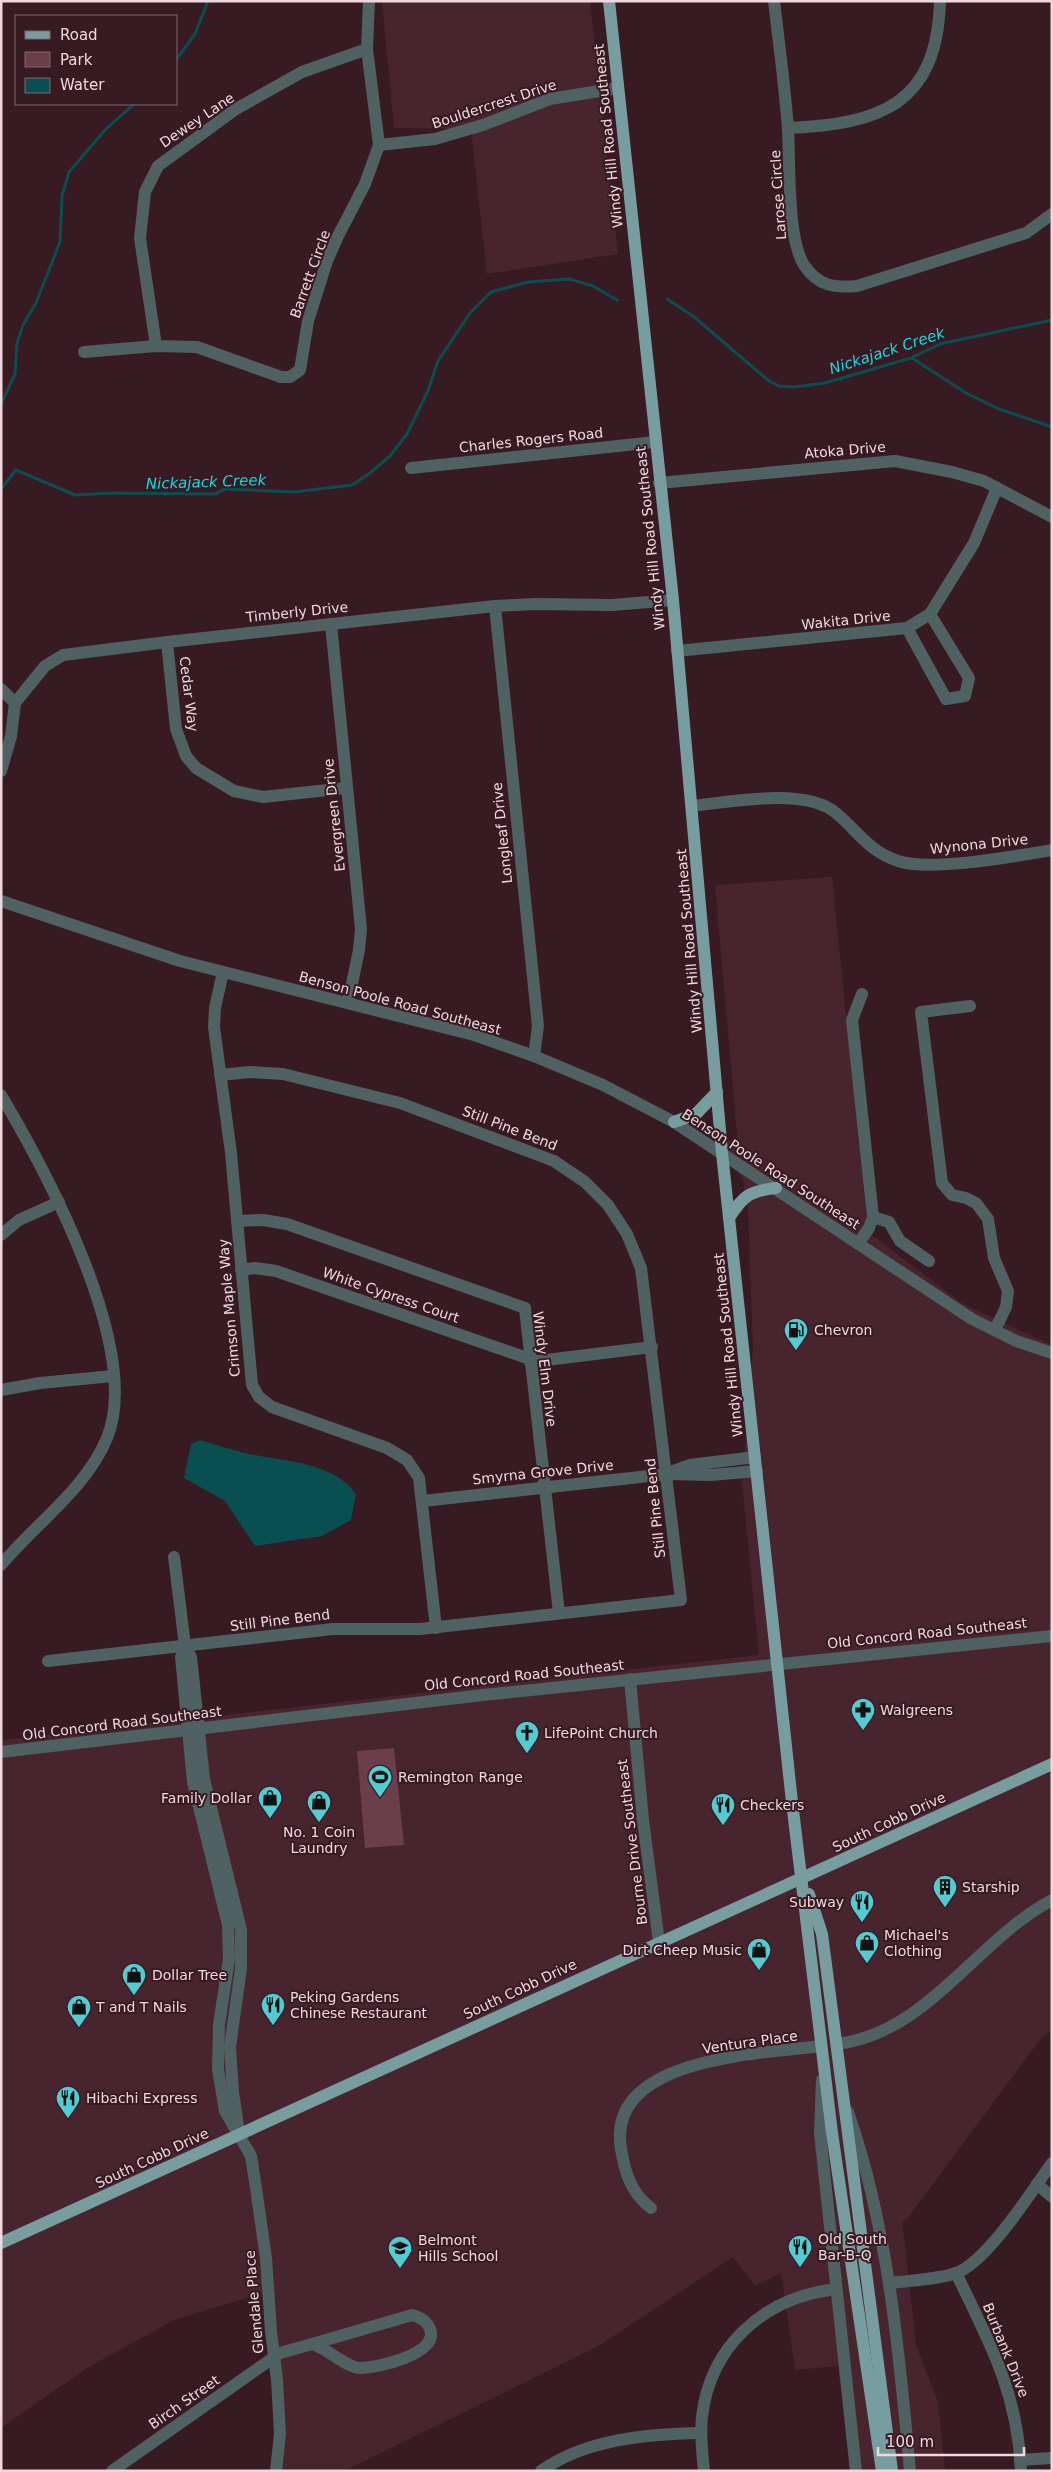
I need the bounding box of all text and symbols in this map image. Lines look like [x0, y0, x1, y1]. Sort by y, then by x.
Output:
legend [15, 15, 178, 105]
text: Road [60, 26, 98, 44]
street label: Windy Hill Road Southeast [590, 43, 626, 229]
text: Park [60, 51, 93, 69]
text: Water [60, 76, 105, 94]
street label: Bouldercrest Drive [430, 76, 558, 132]
street label: Dewey Lane [157, 89, 237, 151]
street label: Larose Circle [767, 150, 789, 240]
street label: Barrett Circle [287, 228, 333, 320]
water label: Nickajack Creek [827, 323, 948, 378]
street label: Charles Rogers Road [458, 424, 604, 456]
street label: Atoka Drive [804, 438, 886, 462]
street label: Windy Hill Road Southeast [632, 445, 668, 631]
water label: Nickajack Creek [146, 471, 268, 493]
street label: Timberly Drive [244, 599, 349, 625]
street label: Wakita Drive [801, 607, 891, 633]
street label: Cedar Way [176, 655, 202, 733]
street label: Evergreen Drive [320, 758, 348, 872]
street label: Longleaf Drive [489, 782, 515, 884]
street label: Wynona Drive [929, 831, 1029, 857]
street label: Windy Hill Road Southeast [673, 848, 705, 1034]
street label: Benson Poole Road Southeast [297, 968, 503, 1038]
street label: Still Pine Bend [460, 1103, 560, 1153]
street label: Benson Poole Road Southeast [679, 1105, 863, 1233]
street label: Crimson Maple Way [215, 1238, 243, 1378]
street label: Windy Hill Road Southeast [710, 1252, 746, 1438]
street label: White Cypress Court [320, 1264, 462, 1326]
street label: Windy Elm Drive [530, 1310, 560, 1428]
fuel station icon: Chevron [783, 1317, 809, 1351]
place label: Chevron [814, 1322, 872, 1338]
street label: Smyrna Grove Drive [472, 1457, 614, 1487]
street label: Still Pine Bend [642, 1457, 668, 1559]
street label: Still Pine Bend [229, 1606, 331, 1634]
street label: Old Concord Road Southeast [826, 1614, 1028, 1651]
street label: Old Concord Road Southeast [423, 1656, 625, 1693]
pharmacy icon: Walgreens [850, 1697, 876, 1731]
place label: Walgreens [880, 1702, 953, 1718]
street label: Old Concord Road Southeast [21, 1703, 223, 1743]
church icon: LifePoint Church [514, 1720, 540, 1754]
place label: LifePoint Church [544, 1725, 658, 1741]
street label: Bourne Drive Southeast [614, 1758, 650, 1926]
sports icon: Remington Range [367, 1764, 393, 1798]
place label: Remington Range [398, 1769, 523, 1785]
shop icon: Family Dollar [257, 1785, 283, 1819]
shop icon: No. 1 Coin Laundry [306, 1789, 332, 1823]
street label: South Cobb Drive [830, 1789, 948, 1855]
place label: Family Dollar [161, 1790, 252, 1806]
restaurant icon: Checkers [710, 1792, 736, 1826]
place label: Checkers [740, 1797, 804, 1813]
place label: No. 1 Coin Laundry [283, 1824, 355, 1856]
building icon: Starship [932, 1874, 958, 1908]
place label: Starship [962, 1879, 1020, 1895]
restaurant icon: Subway [849, 1889, 875, 1923]
place label: Subway [789, 1894, 844, 1910]
place label: Michael's Clothing [884, 1927, 949, 1959]
shop icon: Michael's Clothing [854, 1930, 880, 1964]
shop icon: Dirt Cheep Music [746, 1937, 772, 1971]
place label: Dirt Cheep Music [623, 1942, 742, 1958]
street label: South Cobb Drive [461, 1956, 579, 2022]
shop icon: Dollar Tree [121, 1962, 147, 1996]
place label: Dollar Tree [152, 1967, 227, 1983]
place label: Peking Gardens Chinese Restaurant [290, 1989, 428, 2021]
restaurant icon: Peking Gardens Chinese Restaurant [260, 1992, 286, 2026]
shop icon: T and T Nails [66, 1994, 92, 2028]
place label: T and T Nails [95, 1999, 187, 2015]
street label: Ventura Place [701, 2027, 799, 2057]
restaurant icon: Hibachi Express [55, 2085, 81, 2119]
place label: Hibachi Express [86, 2090, 197, 2106]
street label: South Cobb Drive [93, 2125, 211, 2191]
place label: Old South Bar-B-Q [818, 2231, 887, 2263]
place label: Belmont Hills School [418, 2232, 498, 2264]
restaurant icon: Old South Bar-B-Q [787, 2234, 813, 2268]
school or university icon: Belmont Hills School [387, 2235, 413, 2269]
street label: Glendale Place [242, 2250, 266, 2354]
street label: Burbank Drive [980, 2300, 1032, 2400]
street label: Birch Street [146, 2371, 223, 2432]
scale bar [878, 2424, 1024, 2456]
text: 100 m [886, 2433, 934, 2451]

